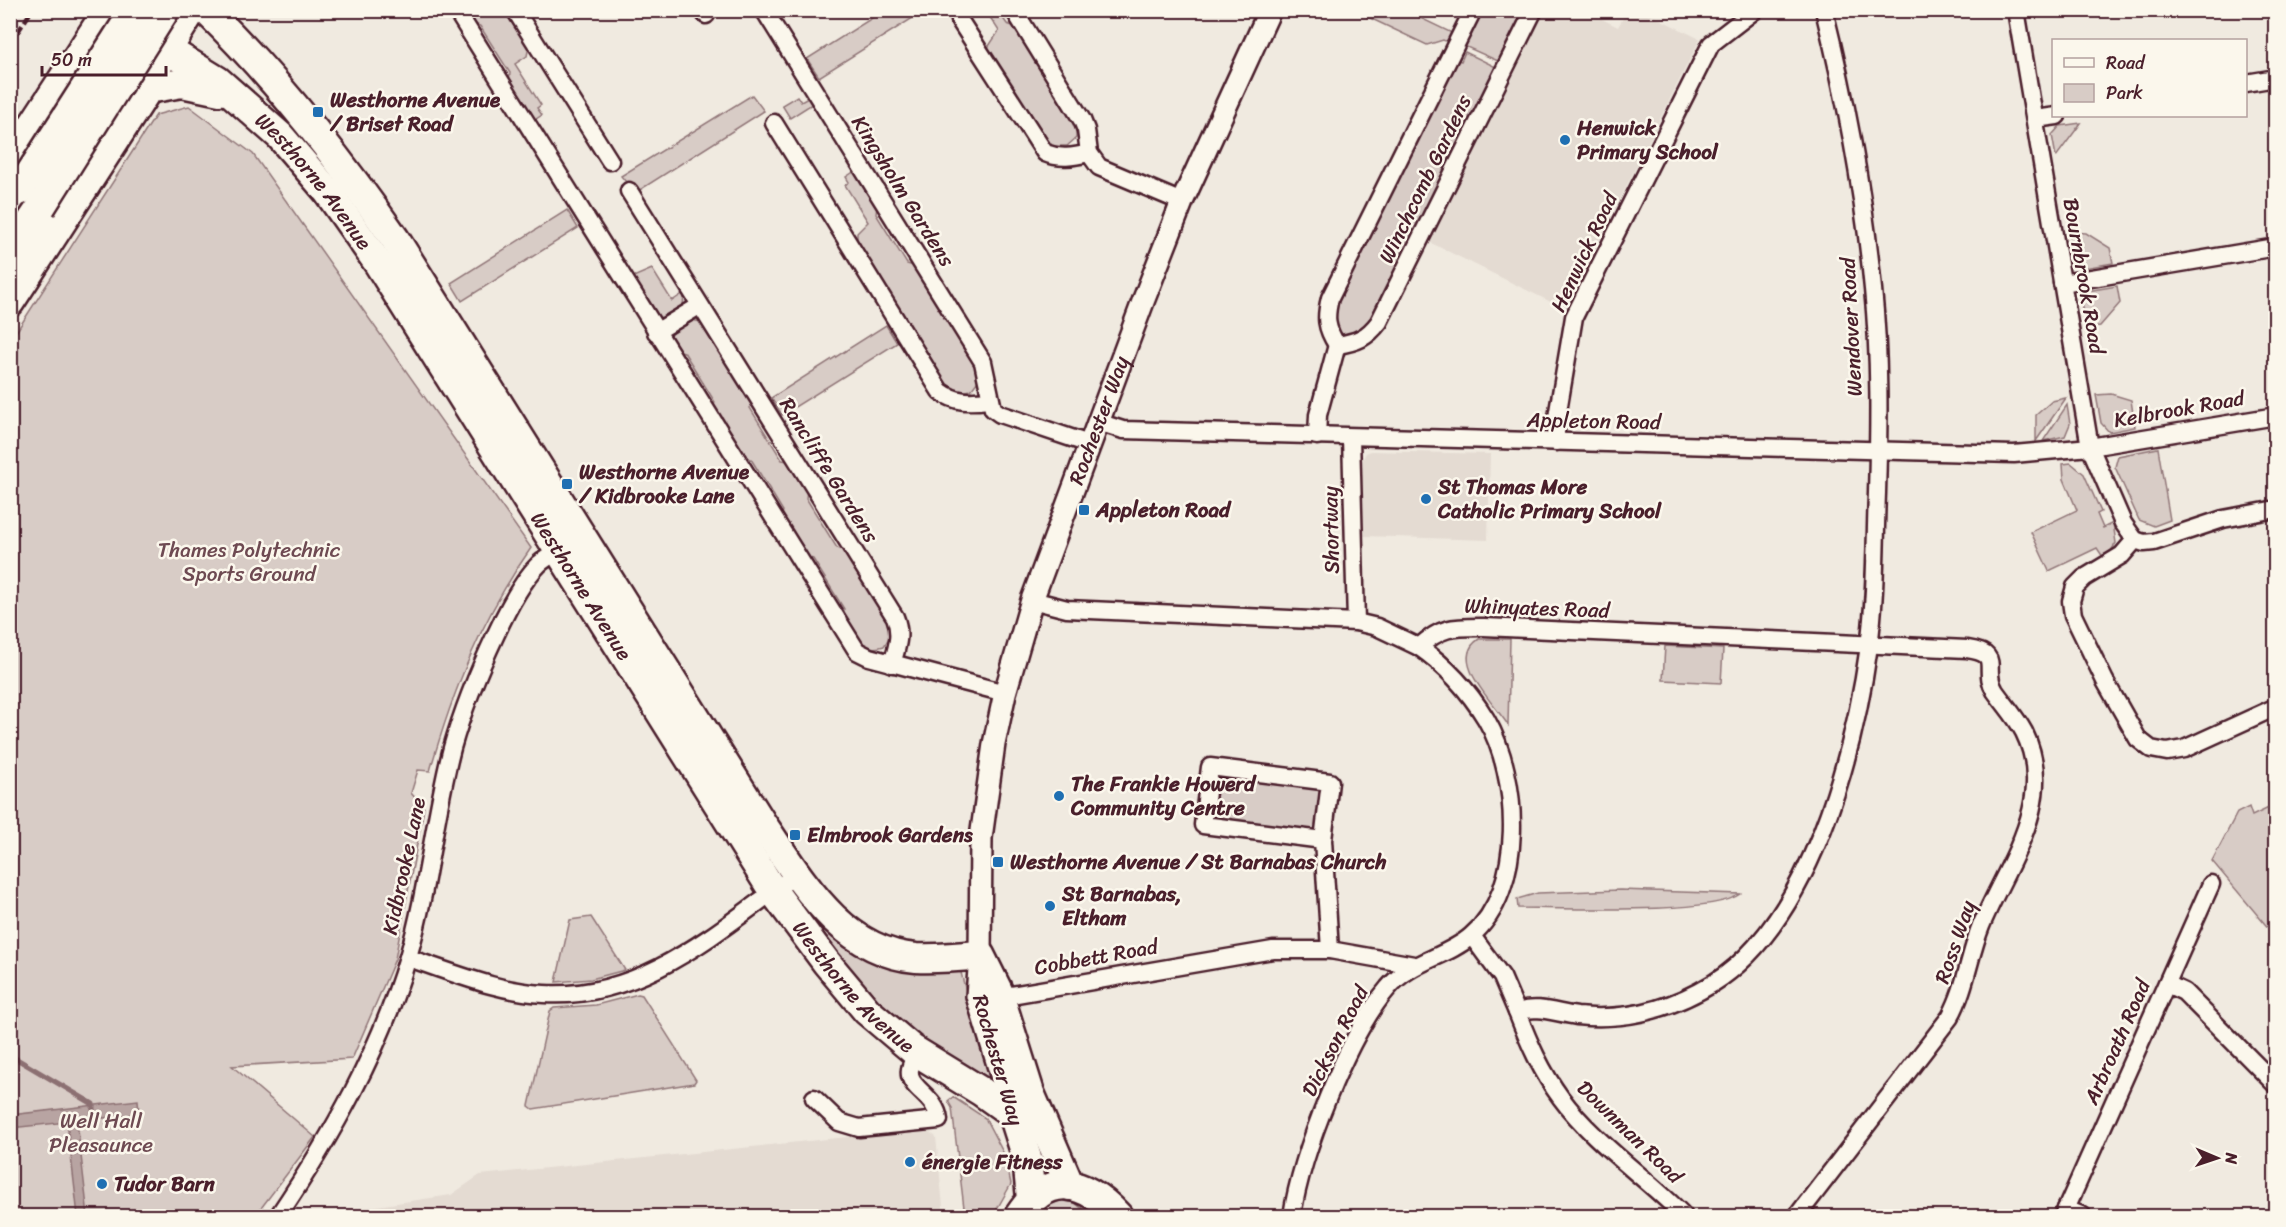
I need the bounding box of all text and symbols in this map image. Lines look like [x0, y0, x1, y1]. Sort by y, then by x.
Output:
scale bar [42, 39, 166, 77]
legend [2052, 39, 2247, 117]
text: 50 m [51, 44, 92, 76]
text: Road [2106, 47, 2146, 79]
text: Park [2106, 77, 2143, 109]
place label: Westhorne Avenue / Briset Road [329, 81, 501, 143]
street label: Winchcomb Gardens [1368, 88, 1483, 270]
street label: Westhorne Avenue [246, 103, 382, 258]
marker: Westhorne Avenue / Briset Road [311, 105, 325, 119]
street label: Kingsholm Gardens [841, 107, 965, 275]
place label: Henwick Primary School [1576, 109, 1719, 171]
marker: Henwick Primary School [1558, 133, 1572, 147]
street label: Henwick Road [1539, 184, 1629, 319]
street label: Bournbrook Road [2052, 195, 2117, 359]
street label: Wendover Road [1828, 255, 1874, 397]
street label: Rochester Way [1057, 350, 1140, 490]
street label: Kelbrook Road [2111, 378, 2249, 439]
street label: Rancliffe Gardens [769, 389, 889, 551]
street label: Appleton Road [1526, 401, 1663, 441]
place label: Westhorne Avenue / Kidbrooke Lane [578, 453, 750, 515]
place label: St Thomas More Catholic Primary School [1437, 468, 1662, 530]
marker: Westhorne Avenue / Kidbrooke Lane [560, 477, 574, 491]
street label: Shortway [1311, 486, 1351, 574]
place label: Appleton Road [1095, 491, 1232, 529]
marker: St Thomas More Catholic Primary School [1419, 492, 1433, 506]
marker: Appleton Road [1077, 503, 1091, 517]
street label: Westhorne Avenue [520, 504, 643, 668]
park label: Thames Polytechnic Sports Ground [158, 531, 341, 593]
street label: Whinyates Road [1464, 586, 1612, 630]
place label: The Frankie Howerd Community Centre [1070, 765, 1257, 827]
marker: The Frankie Howerd Community Centre [1052, 789, 1066, 803]
street label: Kidbrooke Lane [371, 794, 437, 938]
place label: Elmbrook Gardens [807, 816, 973, 854]
marker: Elmbrook Gardens [788, 828, 802, 842]
place label: Westhorne Avenue / St Barnabas Church [1010, 843, 1386, 881]
marker: Westhorne Avenue / St Barnabas Church [991, 855, 1005, 869]
place label: St Barnabas, Eltham [1061, 875, 1182, 937]
street label: Ross Way [1923, 895, 1987, 989]
marker: St Barnabas, Eltham [1043, 899, 1057, 913]
street label: Westhorne Avenue [782, 912, 924, 1063]
street label: Cobbett Road [1031, 927, 1163, 987]
street label: Arbroath Road [2072, 971, 2162, 1112]
street label: Dickson Road [1291, 977, 1380, 1103]
street label: Rochester Way [961, 990, 1035, 1130]
street label: Downman Road [1567, 1071, 1694, 1195]
park label: Well Hall Pleasaunce [49, 1102, 153, 1164]
north arrow [2187, 1128, 2247, 1188]
place label: énergie Fitness [921, 1143, 1064, 1181]
text: N [2217, 1151, 2246, 1165]
marker: énergie Fitness [903, 1155, 917, 1169]
place label: Tudor Barn [114, 1165, 215, 1203]
marker: Tudor Barn [95, 1177, 109, 1191]

